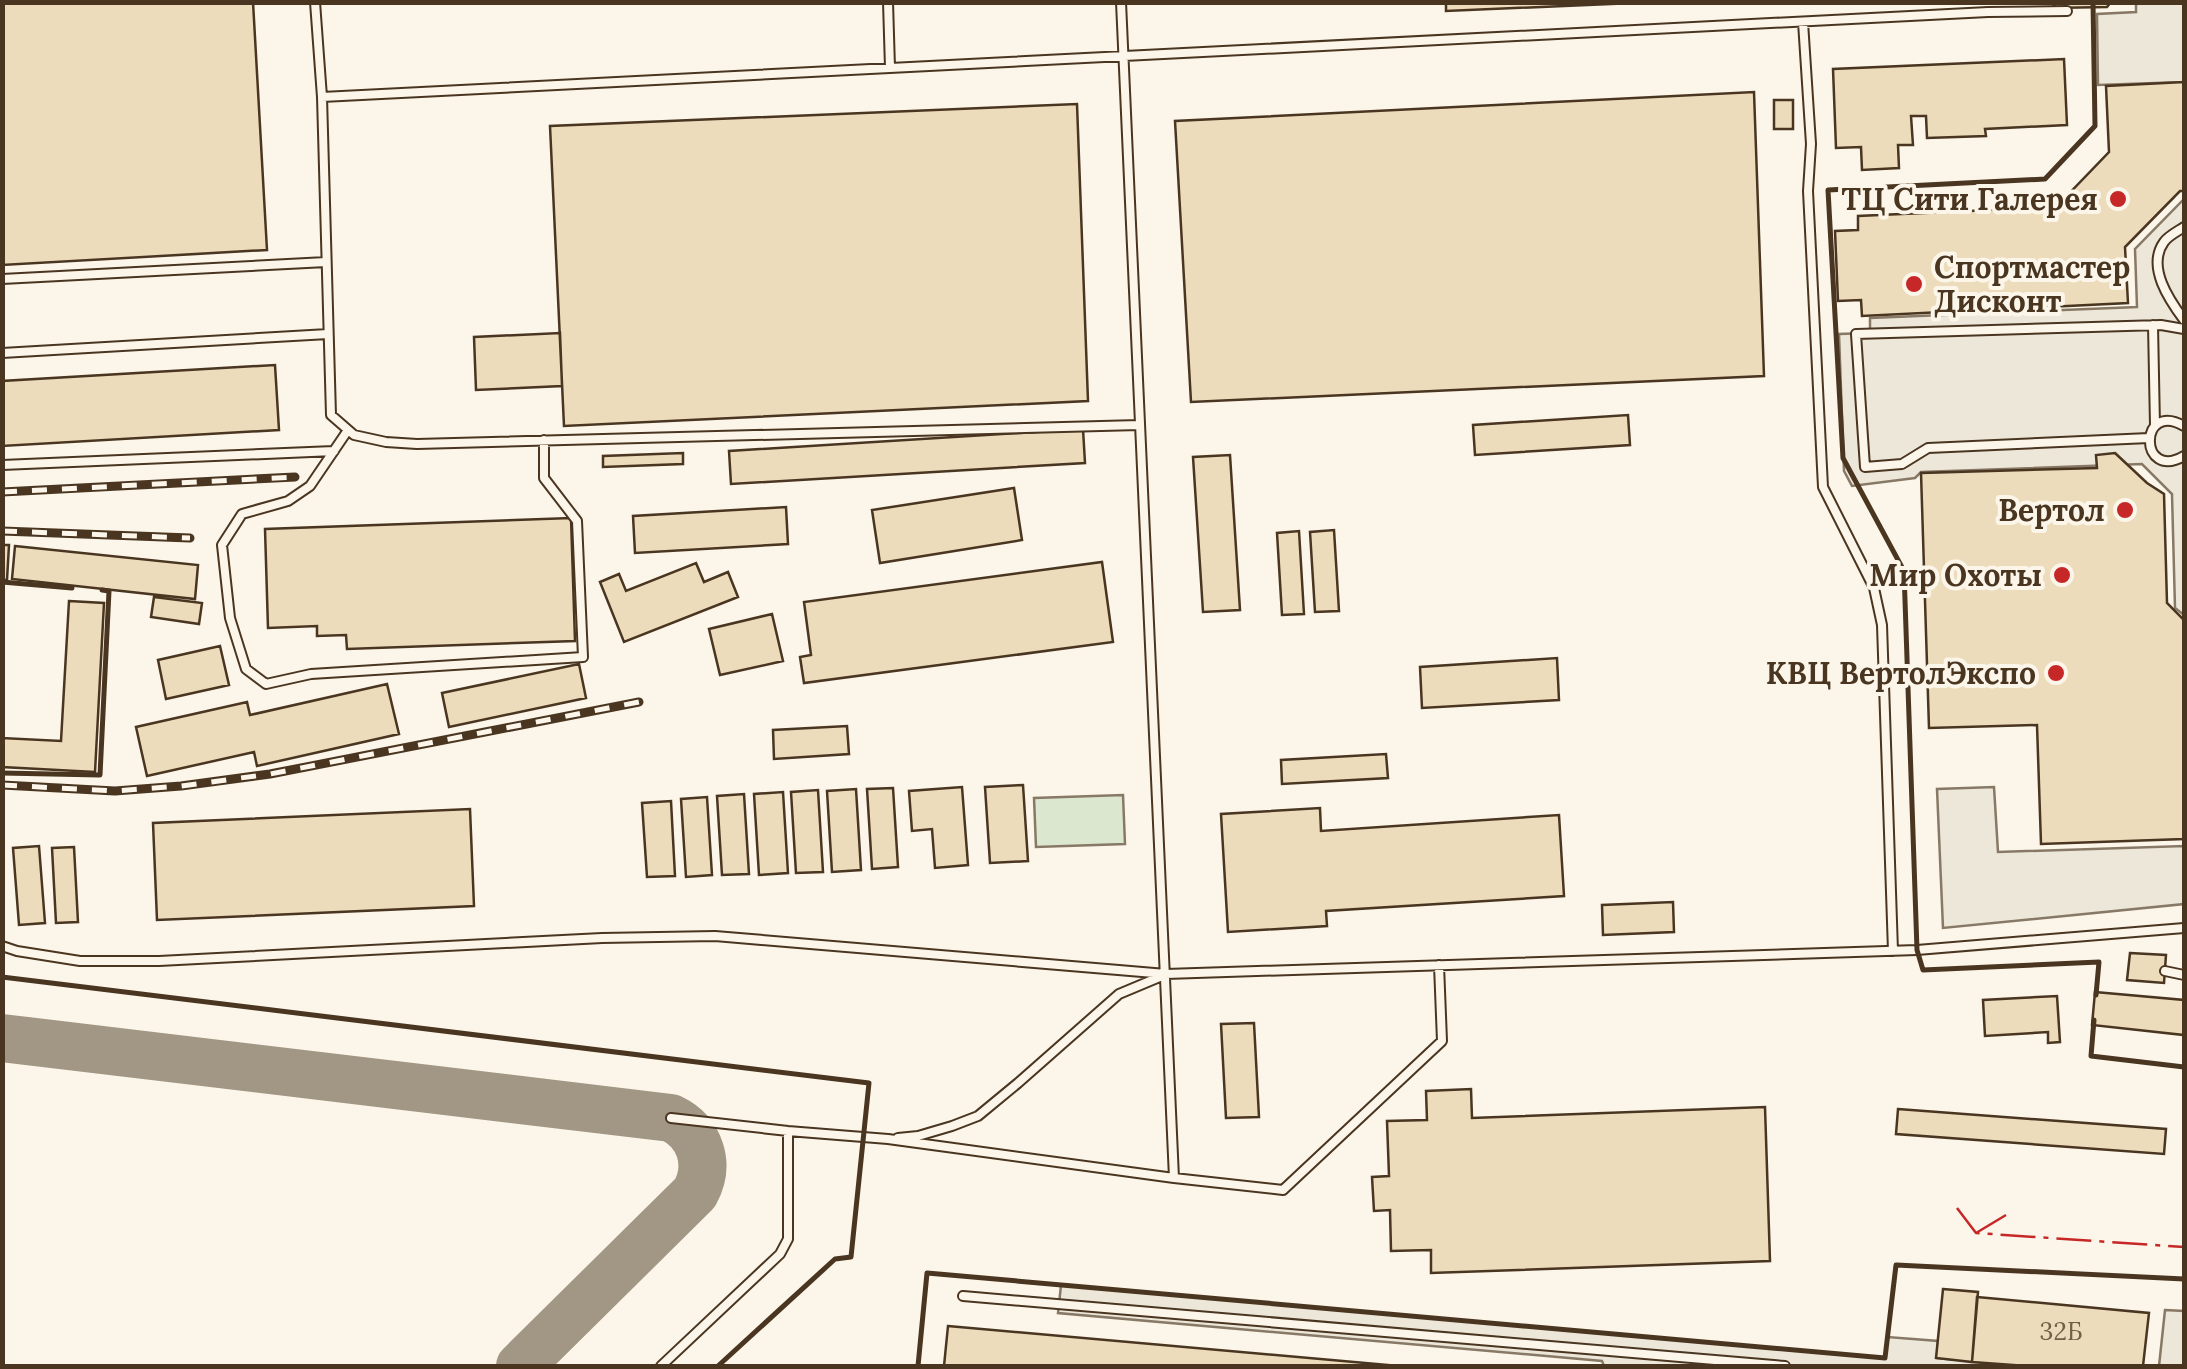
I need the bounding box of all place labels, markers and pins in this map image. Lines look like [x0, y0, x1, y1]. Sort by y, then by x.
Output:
place label: ТЦ Сити Галерея [1842, 180, 2098, 218]
marker: ТЦ Сити Галерея [2107, 188, 2129, 210]
place label: Спортмастер Дисконт [1934, 248, 2130, 320]
marker: Спортмастер Дисконт [1903, 273, 1925, 295]
place label: Вертол [1998, 491, 2105, 529]
marker: Вертол [2114, 499, 2136, 521]
place label: Мир Охоты [1869, 556, 2042, 594]
marker: Мир Охоты [2051, 564, 2073, 586]
place label: КВЦ ВертолЭкспо [1766, 654, 2036, 692]
marker: КВЦ ВертолЭкспо [2045, 662, 2067, 684]

